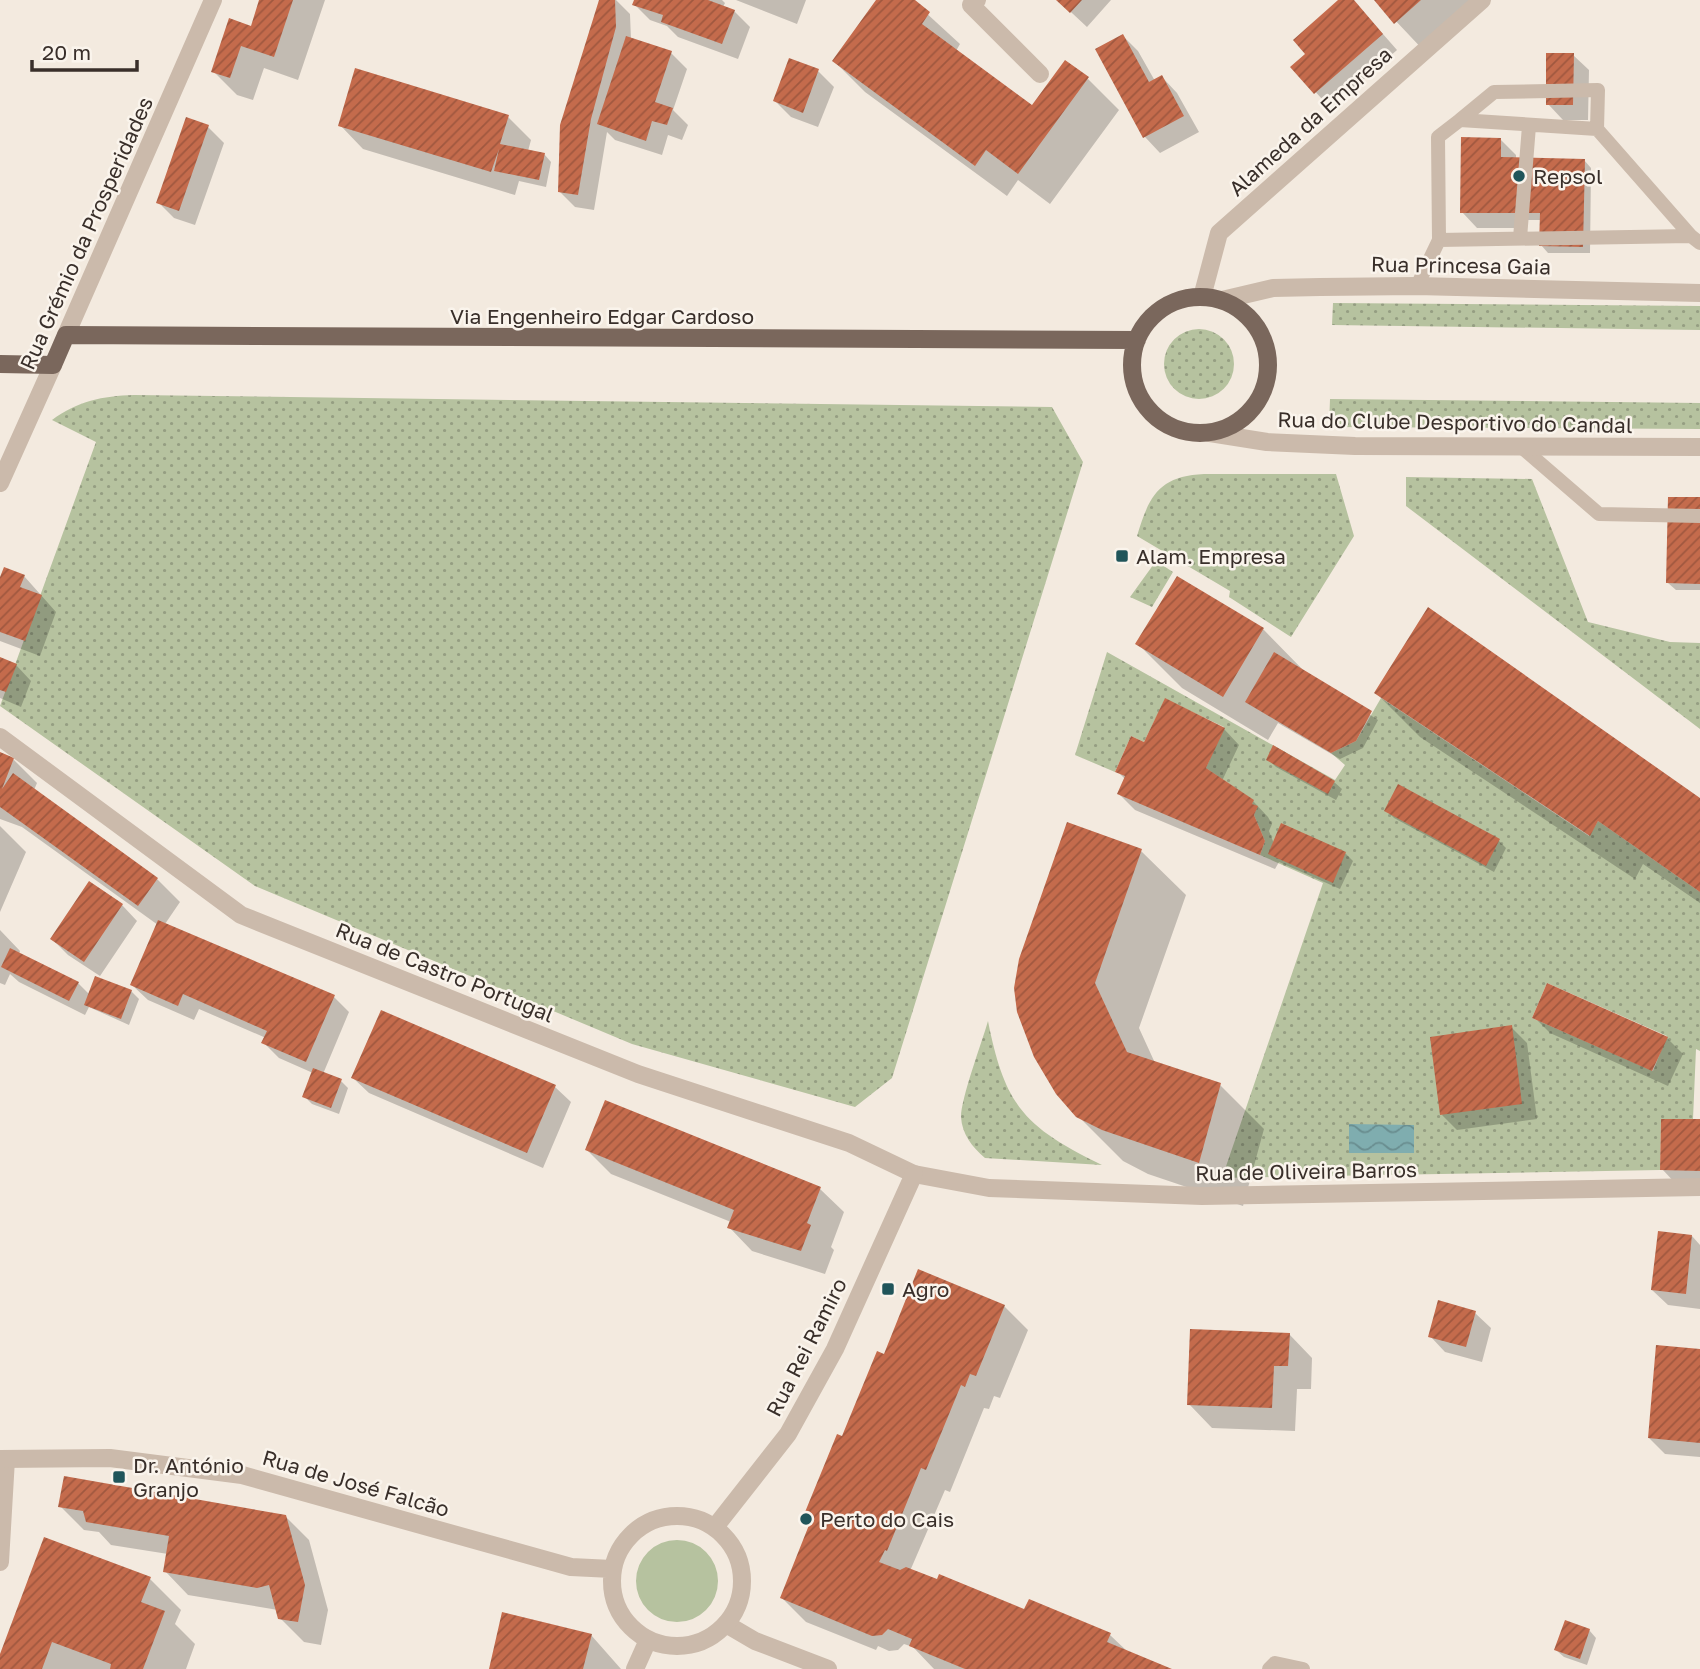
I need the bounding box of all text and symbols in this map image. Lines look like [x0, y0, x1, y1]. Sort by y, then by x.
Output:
scale bar [32, 28, 136, 72]
text: 20 m [42, 39, 91, 65]
street label: Alameda da Empresa [1223, 41, 1397, 201]
street label: Rua Grémio da Prosperidades [14, 92, 158, 374]
place label: Repsol [1533, 163, 1603, 189]
marker: Repsol [1511, 168, 1527, 184]
street label: Rua Princesa Gaia [1371, 250, 1551, 280]
street label: Via Engenheiro Edgar Cardoso [450, 303, 754, 329]
street label: Rua do Clube Desportivo do Candal [1277, 406, 1633, 438]
place label: Alam. Empresa [1136, 543, 1286, 569]
marker: Alam. Empresa [1114, 548, 1130, 564]
street label: Rua de Castro Portugal [332, 916, 558, 1028]
street label: Rua de Oliveira Barros [1195, 1156, 1417, 1186]
street label: Rua Rei Ramiro [760, 1274, 852, 1420]
place label: Agro [902, 1276, 949, 1302]
marker: Agro [880, 1281, 896, 1297]
street label: Rua de José Falcão [260, 1444, 452, 1522]
place label: Dr. António Granjo [133, 1452, 244, 1502]
marker: Dr. António Granjo [111, 1469, 127, 1485]
place label: Perto do Cais [820, 1506, 954, 1532]
marker: Perto do Cais [798, 1511, 814, 1527]

